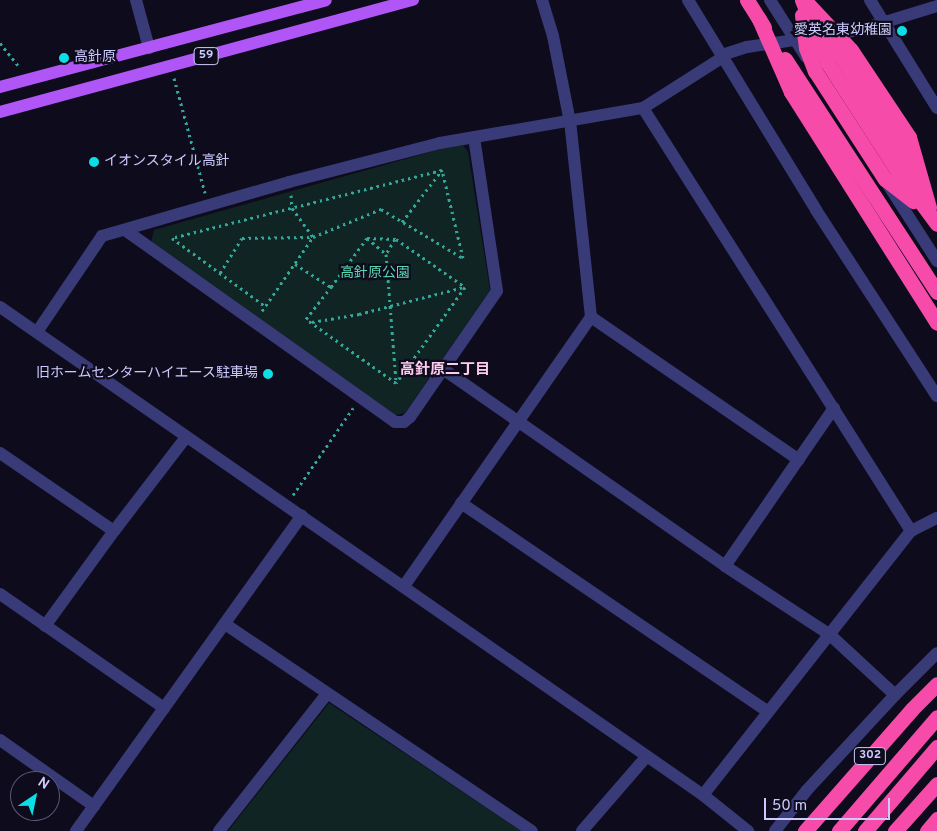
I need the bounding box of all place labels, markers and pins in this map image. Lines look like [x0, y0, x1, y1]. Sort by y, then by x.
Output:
place label: 愛英名東幼稚園 [794, 23, 892, 39]
marker: 愛英名東幼稚園 [896, 25, 908, 37]
place label: 高針原 [74, 50, 116, 66]
marker: 高針原 [58, 52, 70, 64]
place label: イオンスタイル高針 [104, 154, 230, 170]
marker: イオンスタイル高針 [88, 156, 100, 168]
place label: 旧ホームセンターハイエース駐車場 [34, 366, 258, 382]
marker: 旧ホームセンターハイエース駐車場 [262, 368, 274, 380]

